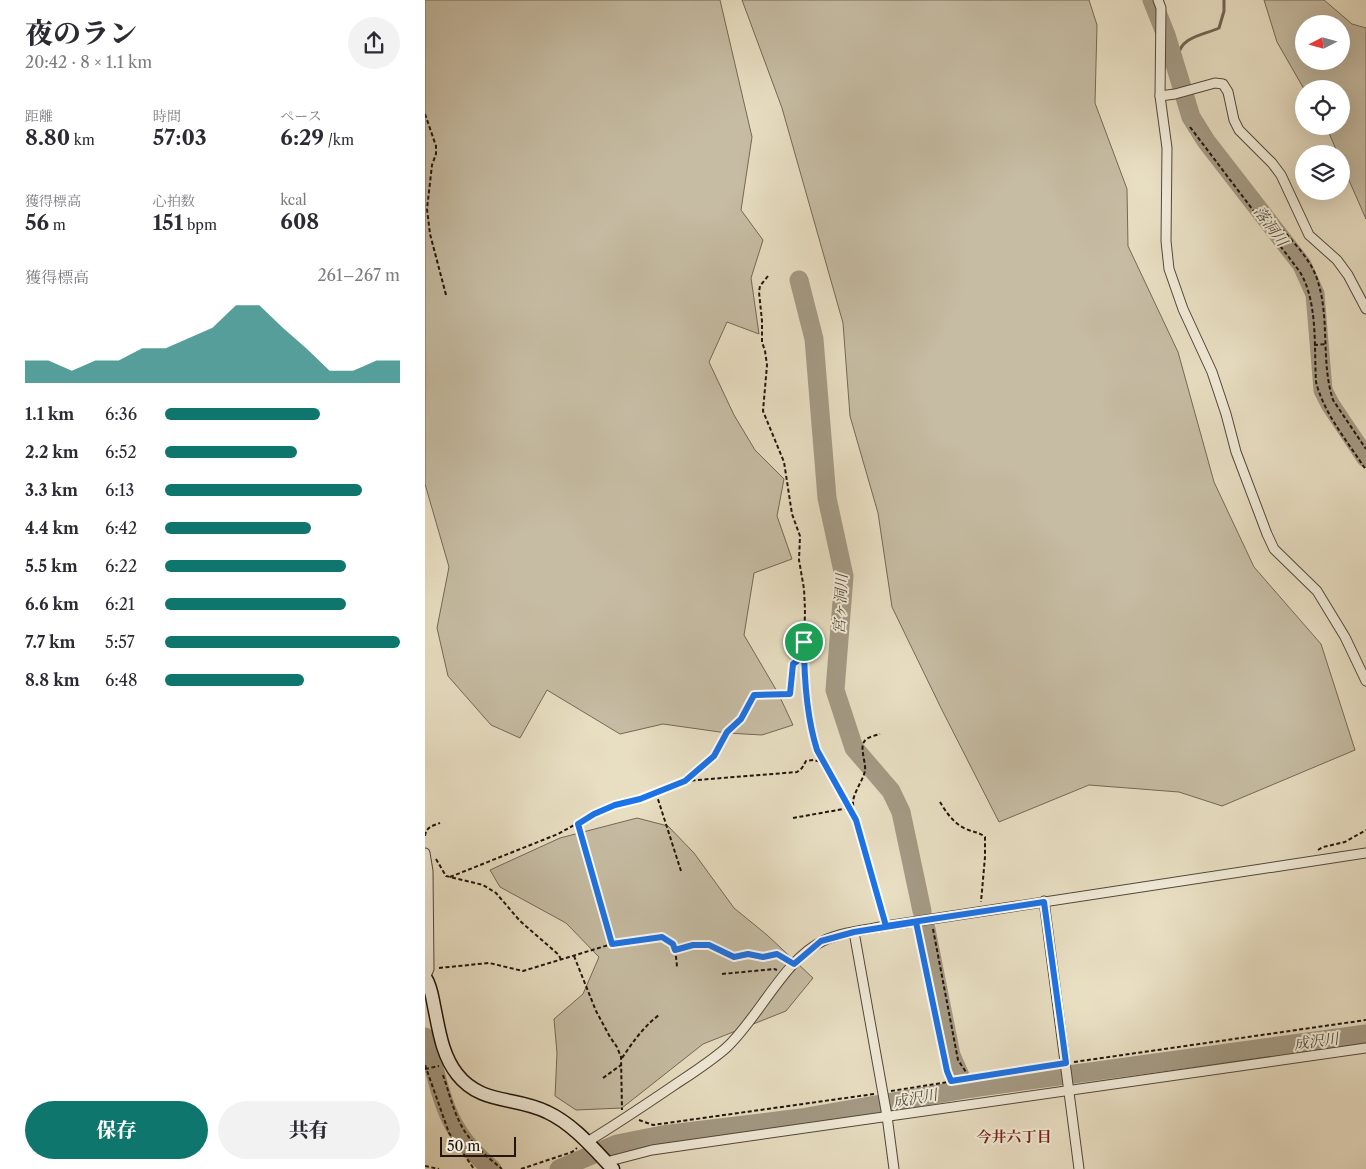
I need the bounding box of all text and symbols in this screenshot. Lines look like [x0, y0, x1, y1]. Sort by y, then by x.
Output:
north arrow [1295, 15, 1350, 70]
map controls [1295, 15, 1350, 200]
text: 夜のラン [25, 16, 137, 50]
button: share [348, 17, 400, 69]
text: 20:42 · 8 × 1.1 km [25, 52, 152, 72]
button: locate [1295, 80, 1350, 135]
text: 距離 [25, 107, 53, 125]
text: 時間 [153, 107, 181, 125]
text: ペース [280, 107, 322, 125]
text: 8.80 [25, 125, 70, 150]
text: 57:03 [153, 125, 207, 150]
text: 6:29 [280, 125, 324, 150]
text: km [70, 131, 95, 149]
text: /km [324, 131, 354, 149]
button: layers [1295, 145, 1350, 200]
text: kcal [280, 191, 307, 209]
text: 獲得標高 [25, 192, 81, 210]
text: 心拍数 [153, 192, 195, 210]
water label: 落洞川 [1250, 202, 1293, 251]
text: 608 [280, 209, 319, 234]
text: 56 [25, 210, 49, 235]
text: 151 [153, 210, 183, 235]
text: m [49, 216, 66, 234]
text: bpm [183, 216, 217, 234]
text: 261–267 m [317, 265, 400, 285]
text: 獲得標高 [25, 267, 89, 287]
text: 1.1 km [25, 404, 74, 424]
text: 6:36 [105, 404, 137, 424]
text: 2.2 km [25, 442, 79, 462]
text: 6:52 [105, 442, 137, 462]
text: 3.3 km [25, 480, 78, 500]
text: 6:13 [105, 480, 134, 500]
text: 4.4 km [25, 518, 79, 538]
text: 6:42 [105, 518, 137, 538]
text: 5.5 km [25, 556, 78, 576]
text: 6:22 [105, 556, 137, 576]
water label: 宮ヶ洞川 [829, 572, 851, 634]
text: 6.6 km [25, 594, 79, 614]
text: 6:21 [105, 594, 135, 614]
pin [783, 621, 825, 663]
icon: arrive [790, 628, 818, 656]
text: 7.7 km [25, 632, 76, 652]
text: 5:57 [105, 632, 135, 652]
text: 8.8 km [25, 670, 80, 690]
text: 6:48 [105, 670, 138, 690]
water label: 成沢川 [1292, 1028, 1342, 1054]
water label: 成沢川 [891, 1084, 941, 1111]
button: 保存 [25, 1101, 208, 1159]
button: 共有 [218, 1101, 400, 1159]
district label: 今井六丁目 [976, 1127, 1052, 1146]
scale bar [440, 1134, 516, 1157]
text: 50 m [447, 1137, 480, 1155]

